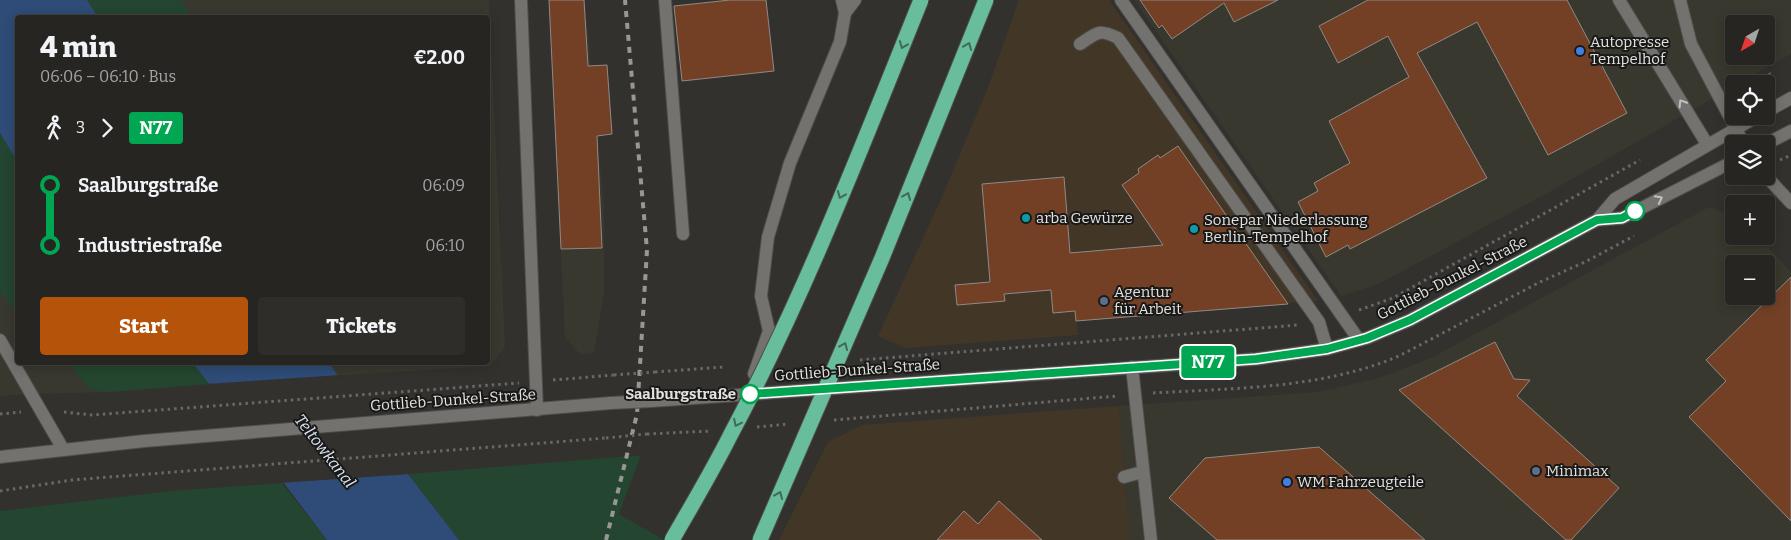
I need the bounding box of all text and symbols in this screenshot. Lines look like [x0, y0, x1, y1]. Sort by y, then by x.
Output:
north arrow [1725, 15, 1775, 65]
map controls [1725, 15, 1775, 305]
text: 4 min [40, 31, 116, 64]
place label: Autopresse Tempelhof [1590, 33, 1669, 68]
one-way arrow [899, 40, 909, 49]
one-way arrow [962, 42, 973, 51]
marker: Autopresse Tempelhof [1574, 45, 1586, 57]
text: €2.00 [413, 46, 465, 69]
text: 06:06 – 06:10 · Bus [40, 67, 176, 86]
button: locate [1725, 75, 1775, 125]
one-way arrow [1679, 99, 1688, 108]
icon: walk [40, 114, 68, 142]
icon: forward [93, 114, 121, 142]
text: N77 [139, 117, 173, 139]
text: 3 [76, 118, 85, 137]
button: layers [1725, 135, 1775, 185]
text: Saalburgstraße [78, 174, 218, 197]
text: 06:09 [422, 176, 465, 195]
one-way arrow [836, 190, 847, 199]
one-way arrow [901, 192, 912, 201]
one-way arrow [1654, 195, 1663, 205]
button: + [1725, 195, 1775, 245]
unlabelled marker [1625, 201, 1645, 221]
place label: arba Gewürze [1036, 209, 1133, 227]
place label: Sonepar Niederlassung Berlin-Tempelhof [1204, 211, 1368, 246]
marker: arba Gewürze [1020, 212, 1032, 224]
marker: Sonepar Niederlassung Berlin-Tempelhof [1188, 223, 1200, 235]
street label: Gottlieb-Dunkel-Straße [1374, 232, 1530, 324]
text: Industriestraße [78, 234, 222, 257]
text: 06:10 [425, 236, 465, 255]
button: − [1725, 255, 1775, 305]
place label: Agentur für Arbeit [1114, 283, 1182, 318]
marker: Agentur für Arbeit [1098, 295, 1110, 307]
button: Start [40, 297, 248, 355]
button: Tickets [258, 297, 465, 355]
one-way arrow [837, 342, 848, 351]
line badge: N77 [1179, 346, 1237, 378]
text: N77 [1191, 351, 1225, 373]
street label: Gottlieb-Dunkel-Straße [774, 355, 940, 385]
marker: Saalburgstraße [740, 384, 760, 404]
street label: Gottlieb-Dunkel-Straße [370, 385, 536, 415]
place label: Saalburgstraße [625, 385, 736, 403]
water label: Teltowkanal [291, 411, 359, 491]
one-way arrow [733, 418, 743, 427]
place label: Minimax [1546, 462, 1609, 480]
marker: Minimax [1530, 465, 1542, 477]
place label: WM Fahrzeugteile [1297, 473, 1424, 491]
marker: WM Fahrzeugteile [1281, 476, 1293, 488]
one-way arrow [773, 491, 784, 500]

